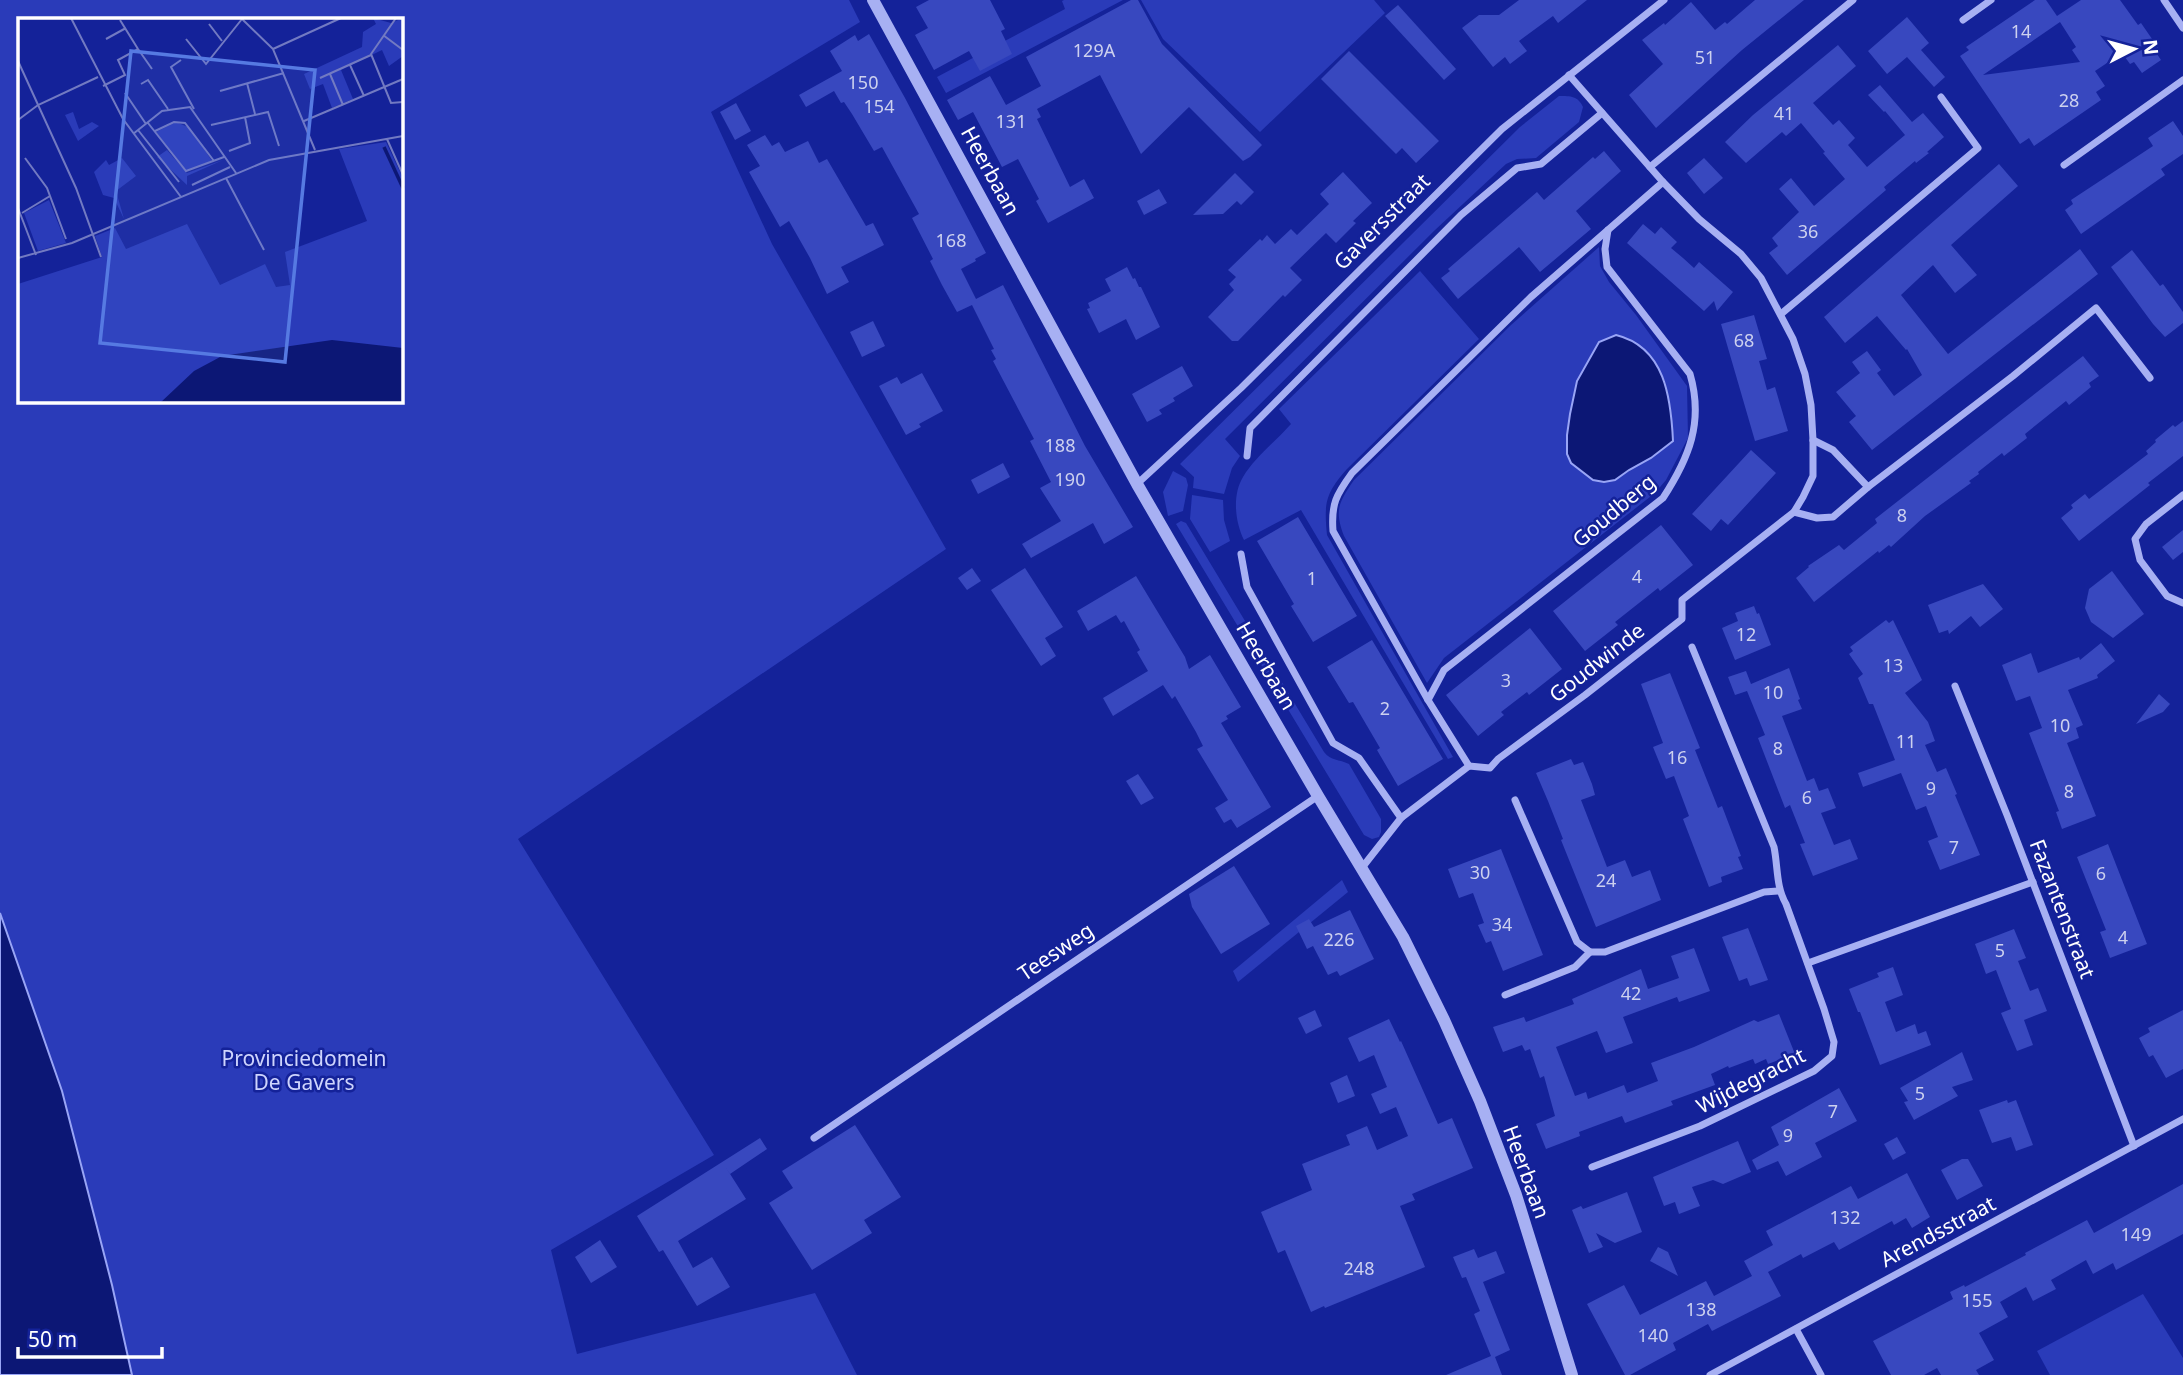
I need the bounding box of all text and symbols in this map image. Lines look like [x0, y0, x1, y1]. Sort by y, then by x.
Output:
north arrow [2099, 14, 2169, 84]
inset map [18, 18, 402, 402]
house number: 14 [2011, 19, 2031, 43]
house number: 129A [1073, 38, 1116, 62]
text: N [2137, 38, 2165, 56]
house number: 51 [1695, 45, 1715, 69]
house number: 150 [848, 70, 878, 94]
house number: 28 [2059, 88, 2079, 112]
house number: 154 [864, 94, 894, 118]
house number: 41 [1774, 101, 1794, 125]
house number: 131 [996, 109, 1026, 133]
street label: Heerbaan [955, 121, 1027, 220]
street label: Gaversstraat [1327, 167, 1436, 276]
house number: 36 [1798, 219, 1818, 243]
house number: 168 [936, 228, 966, 252]
house number: 68 [1734, 328, 1754, 352]
house number: 188 [1045, 433, 1075, 457]
house number: 190 [1055, 467, 1085, 491]
street label: Goudberg [1566, 467, 1661, 553]
house number: 8 [1897, 503, 1907, 527]
house number: 4 [1632, 564, 1642, 588]
house number: 1 [1307, 566, 1317, 590]
street label: Heerbaan [1230, 616, 1303, 715]
street label: Goudwinde [1543, 616, 1650, 708]
house number: 12 [1736, 622, 1756, 646]
house number: 13 [1883, 653, 1903, 677]
house number: 3 [1501, 668, 1511, 692]
house number: 10 [1763, 680, 1783, 704]
house number: 2 [1380, 696, 1390, 720]
house number: 10 [2050, 713, 2070, 737]
house number: 11 [1896, 729, 1916, 753]
house number: 8 [1773, 736, 1783, 760]
house number: 16 [1667, 745, 1687, 769]
house number: 9 [1926, 776, 1936, 800]
house number: 8 [2064, 779, 2074, 803]
house number: 6 [1802, 785, 1812, 809]
house number: 7 [1949, 835, 1959, 859]
street label: Fazantenstraat [2024, 835, 2102, 983]
house number: 30 [1470, 860, 1490, 884]
house number: 6 [2096, 861, 2106, 885]
house number: 24 [1596, 868, 1616, 892]
house number: 34 [1492, 912, 1512, 936]
street label: Teesweg [1012, 916, 1099, 987]
house number: 4 [2118, 925, 2128, 949]
house number: 226 [1324, 927, 1354, 951]
house number: 5 [1995, 938, 2005, 962]
house number: 42 [1621, 981, 1641, 1005]
street label: Wijdegracht [1691, 1040, 1810, 1120]
park label: Provinciedomein De Gavers [221, 1044, 387, 1096]
house number: 5 [1915, 1081, 1925, 1105]
house number: 7 [1828, 1099, 1838, 1123]
street label: Heerbaan [1497, 1121, 1557, 1222]
house number: 9 [1783, 1123, 1793, 1147]
street label: Arendsstraat [1875, 1189, 2000, 1273]
house number: 132 [1830, 1205, 1860, 1229]
house number: 149 [2121, 1222, 2151, 1246]
house number: 248 [1344, 1256, 1374, 1280]
house number: 155 [1962, 1288, 1992, 1312]
house number: 138 [1686, 1297, 1716, 1321]
scale bar [18, 1316, 161, 1360]
house number: 140 [1638, 1323, 1668, 1347]
text: 50 m [28, 1325, 77, 1353]

